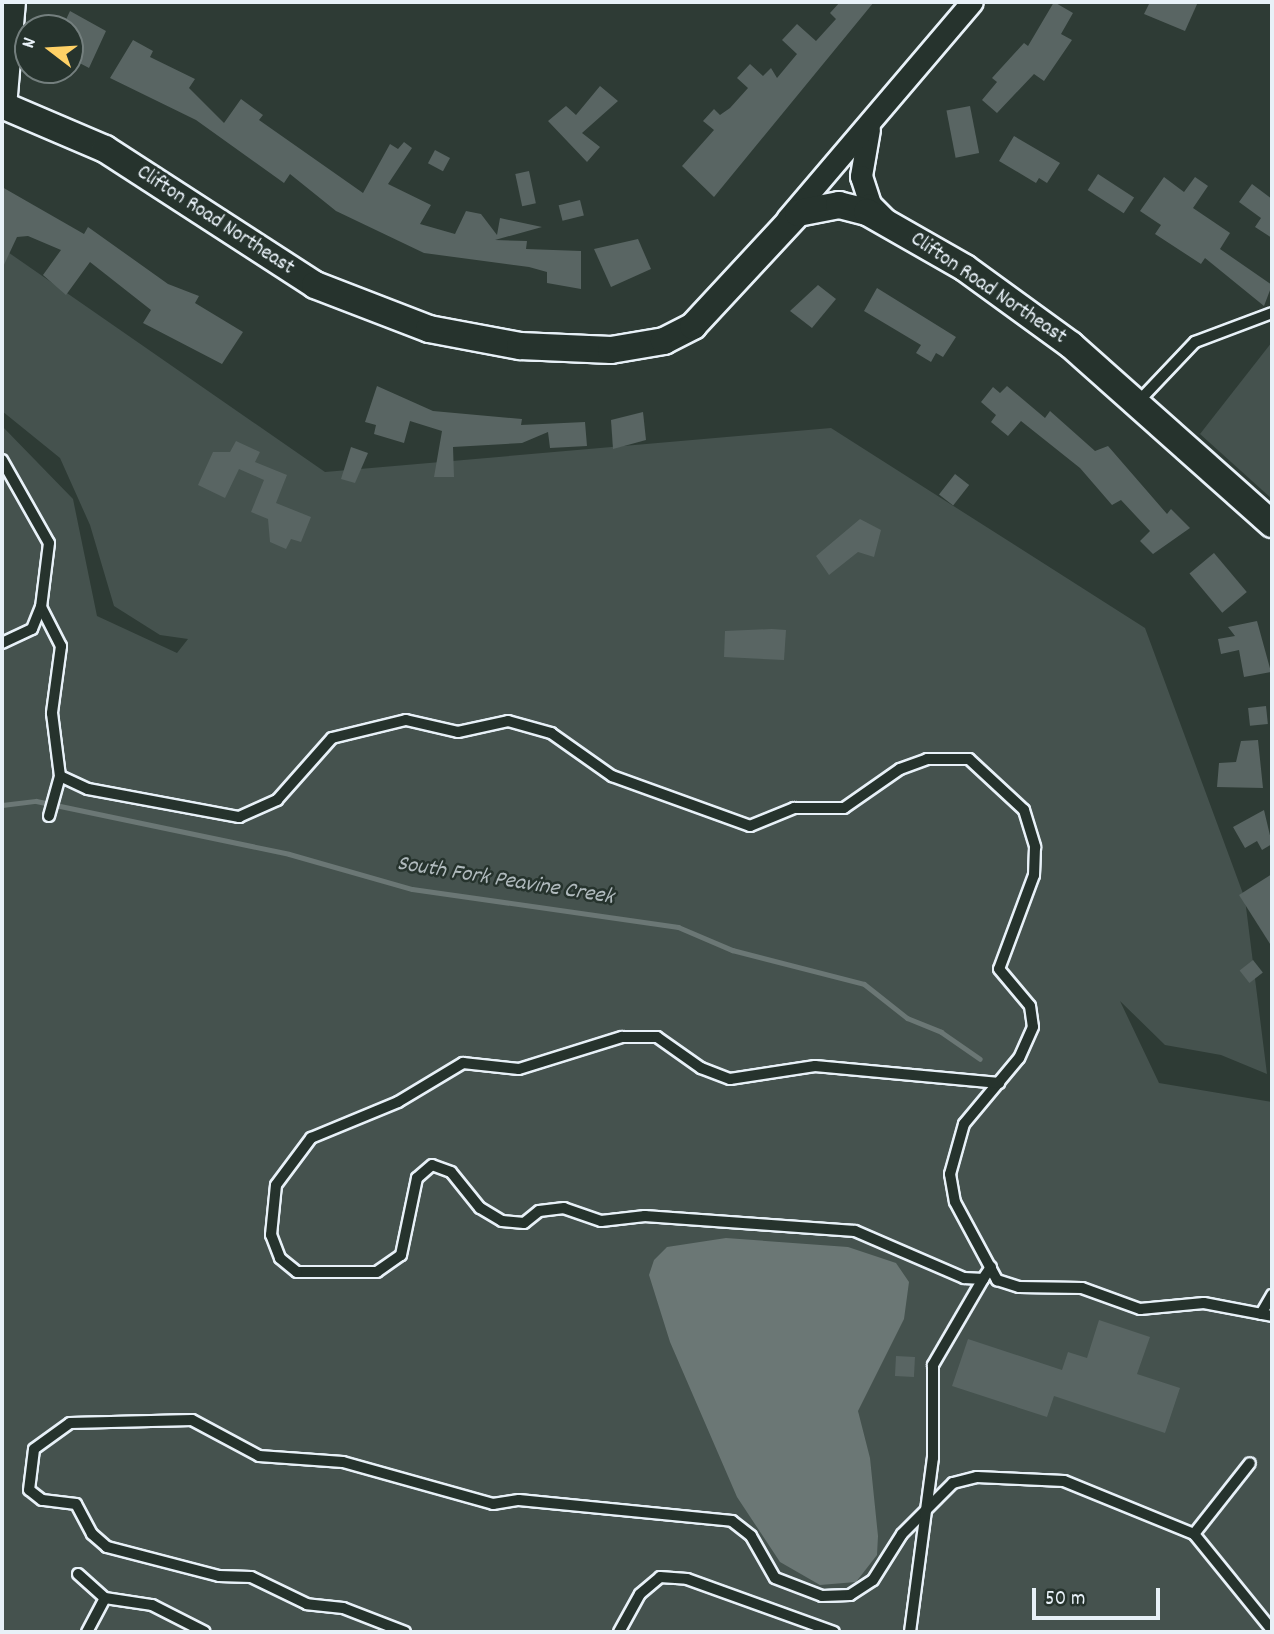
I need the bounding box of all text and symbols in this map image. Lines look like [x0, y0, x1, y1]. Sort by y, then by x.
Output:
north arrow [14, 14, 84, 84]
text: N [16, 35, 45, 52]
street label: Clifton Road Northeast [131, 161, 299, 281]
street label: Clifton Road Northeast [905, 227, 1071, 351]
water label: South Fork Peavine Creek [395, 851, 615, 913]
scale bar [1036, 1574, 1164, 1618]
text: 50 m [1045, 1585, 1085, 1615]

